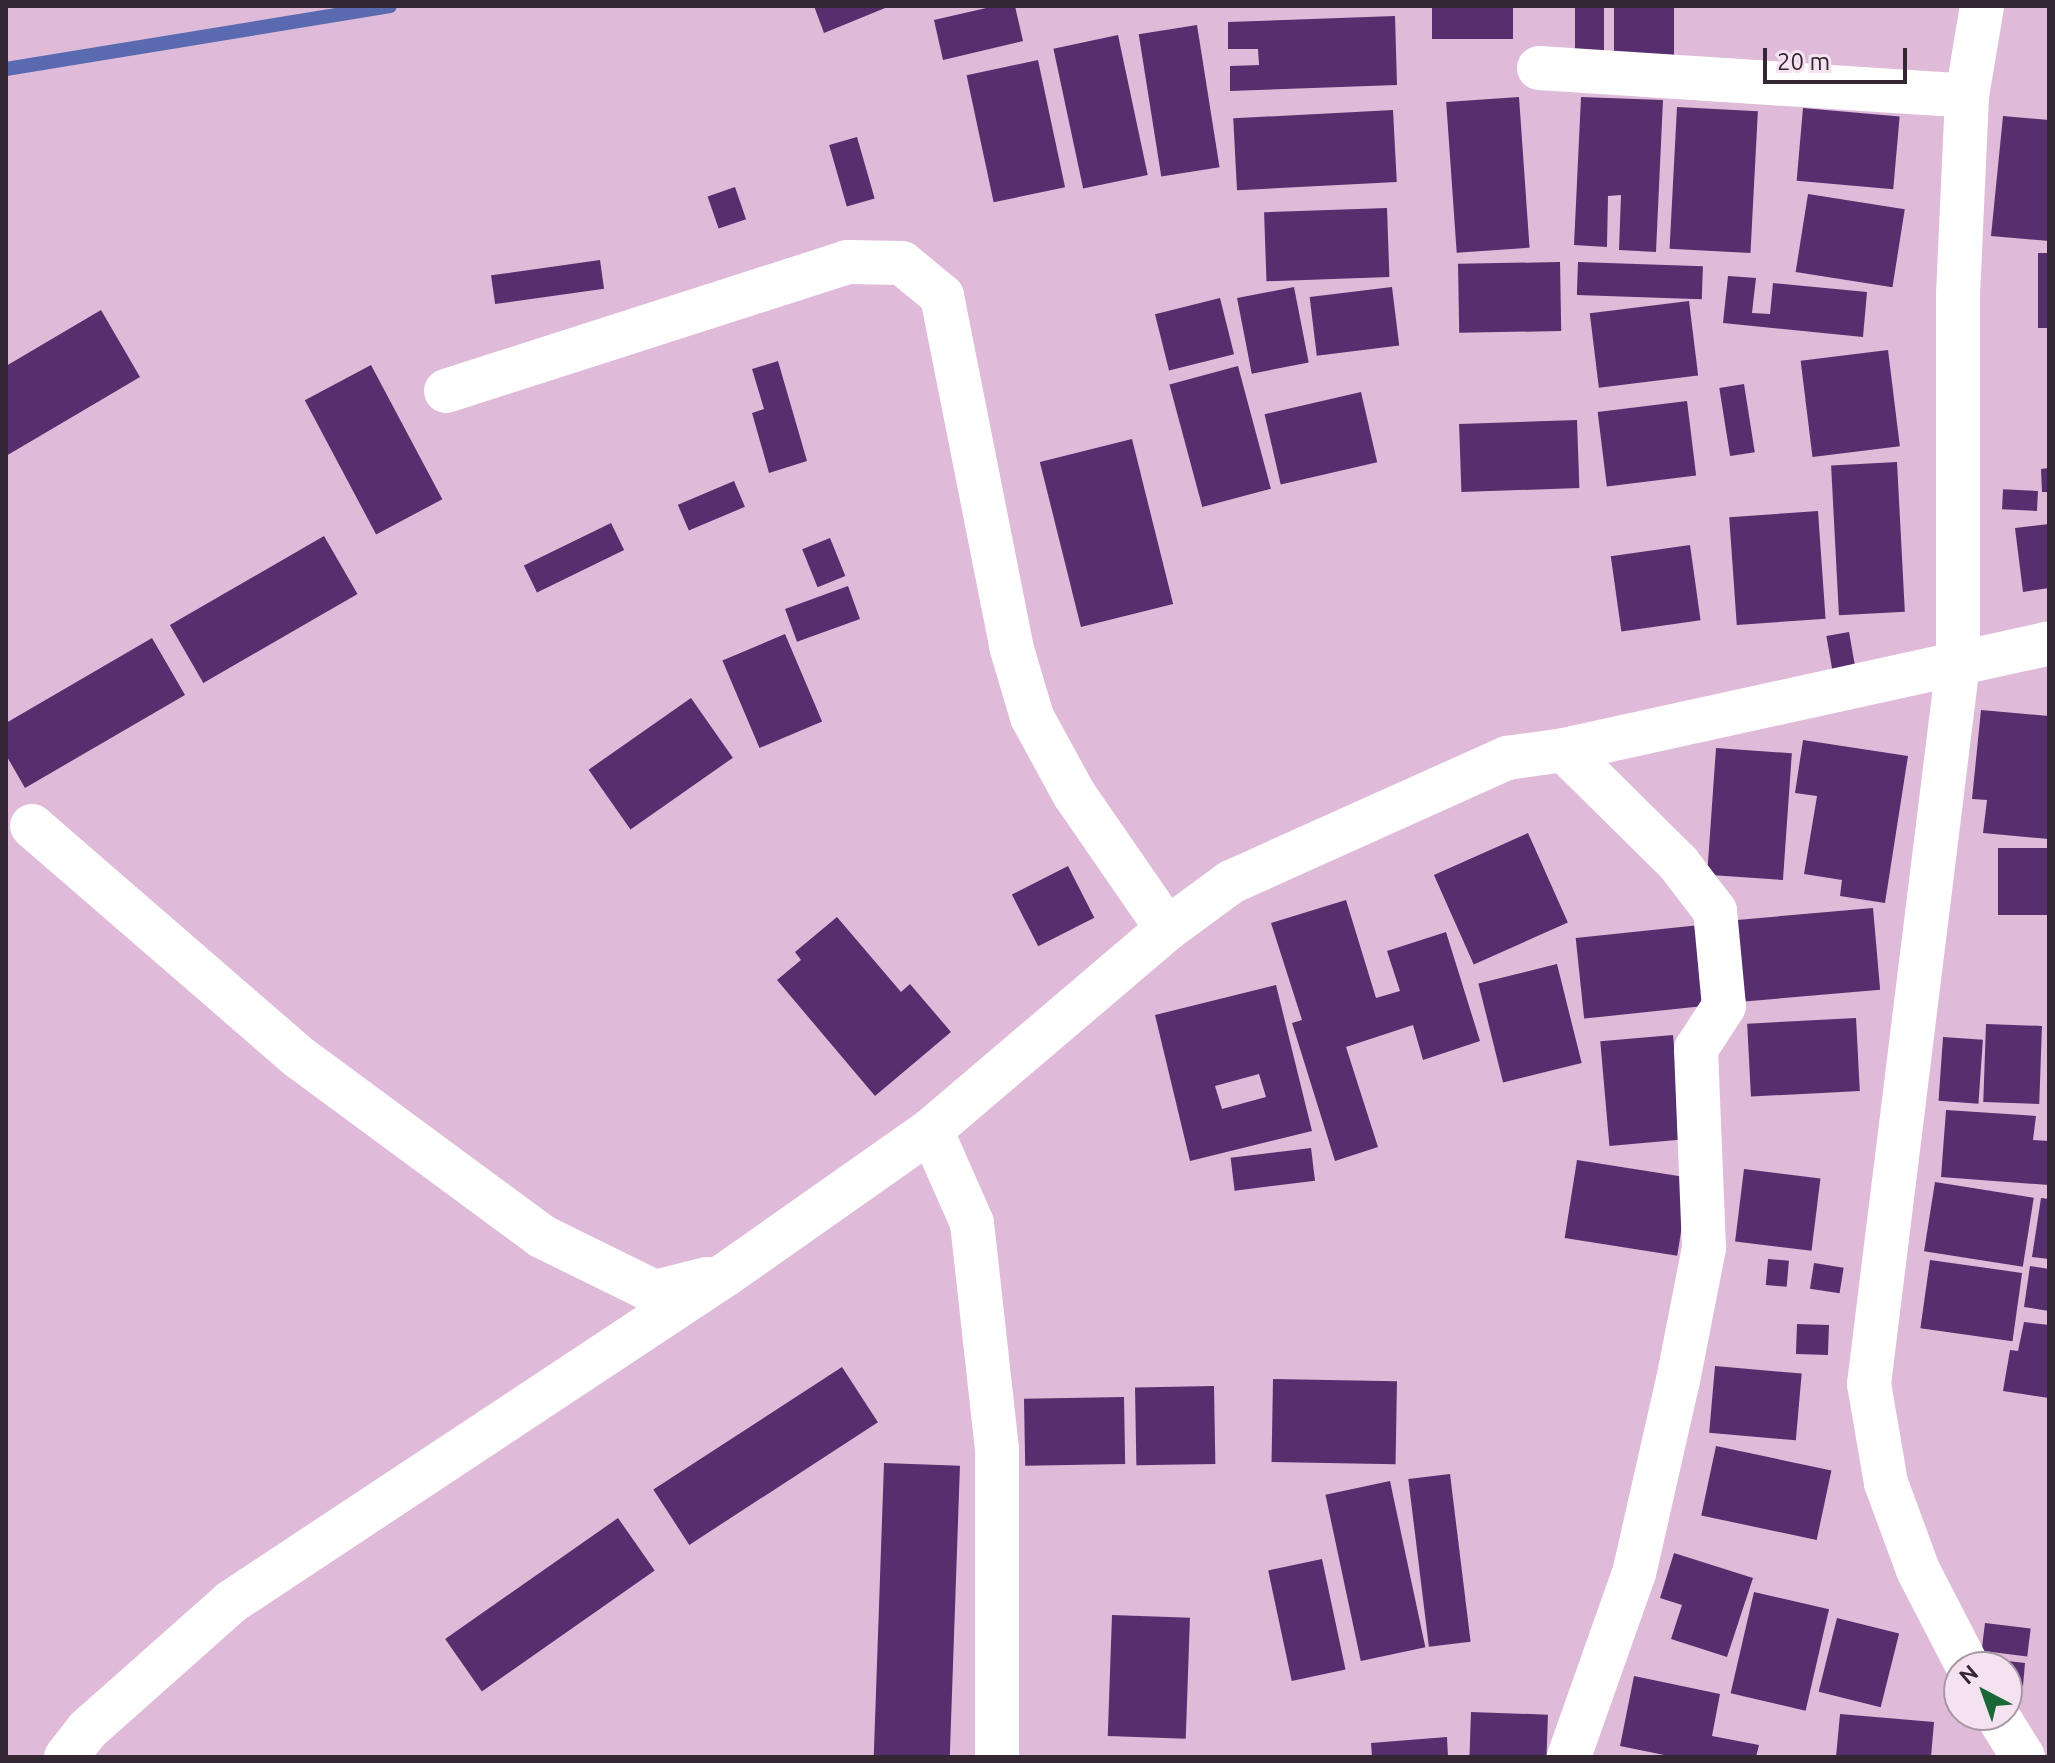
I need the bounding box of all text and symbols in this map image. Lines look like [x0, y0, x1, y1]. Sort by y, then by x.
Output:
scale bar [1767, 32, 1911, 82]
text: 20 m [1777, 48, 1830, 75]
north arrow [1943, 1651, 2023, 1731]
text: N [1954, 1659, 1983, 1689]

